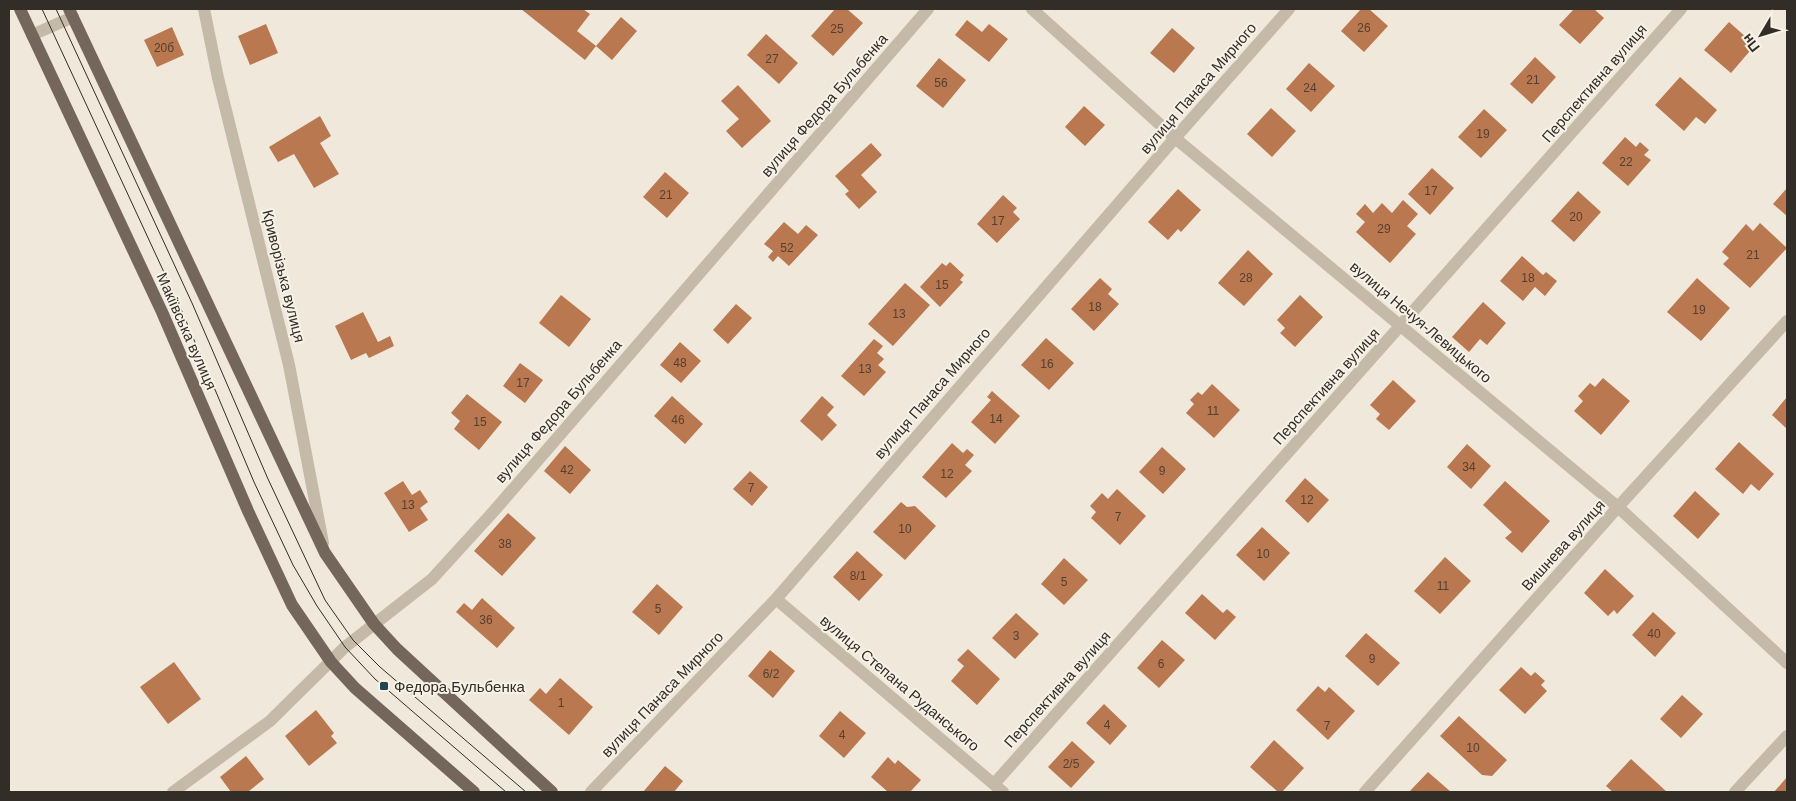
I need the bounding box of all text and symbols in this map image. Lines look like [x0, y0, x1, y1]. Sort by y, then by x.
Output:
north arrow [1736, 10, 1786, 60]
street label: вулиця Панаса Мирного [1137, 19, 1259, 157]
house number: 26 [1357, 21, 1371, 35]
street label: Перспективна вулиця [1538, 21, 1650, 145]
house number: 25 [830, 22, 844, 36]
street label: вулиця Федора Бульбенка [757, 30, 891, 180]
text: Пн [1739, 31, 1763, 55]
house number: 20б [154, 41, 174, 55]
house number: 27 [765, 52, 779, 66]
house number: 21 [1526, 73, 1540, 87]
house number: 56 [934, 76, 948, 90]
house number: 24 [1303, 81, 1317, 95]
house number: 19 [1476, 127, 1490, 141]
house number: 22 [1619, 155, 1633, 169]
house number: 17 [1424, 184, 1438, 198]
house number: 21 [659, 188, 673, 202]
street label: Криворізька вулиця [259, 208, 309, 344]
house number: 20 [1569, 210, 1583, 224]
house number: 17 [991, 214, 1005, 228]
house number: 29 [1377, 222, 1391, 236]
house number: 52 [780, 241, 794, 255]
house number: 21 [1746, 248, 1760, 262]
street label: вулиця Нечуя-Левицького [1347, 258, 1495, 386]
street label: Макіївська вулиця [154, 270, 220, 392]
house number: 28 [1239, 271, 1253, 285]
house number: 18 [1521, 271, 1535, 285]
house number: 15 [935, 278, 949, 292]
house number: 18 [1088, 300, 1102, 314]
house number: 19 [1692, 303, 1706, 317]
house number: 13 [892, 307, 906, 321]
street label: вулиця Панаса Мирного [871, 324, 993, 462]
street label: Перспективна вулиця [1269, 324, 1383, 448]
street label: вулиця Федора Бульбенка [491, 336, 625, 486]
house number: 48 [673, 356, 687, 370]
house number: 16 [1040, 357, 1054, 371]
house number: 13 [858, 362, 872, 376]
house number: 17 [516, 376, 530, 390]
house number: 11 [1207, 404, 1220, 418]
house number: 14 [989, 412, 1003, 426]
house number: 46 [671, 413, 685, 427]
house number: 15 [473, 415, 487, 429]
house number: 34 [1462, 460, 1476, 474]
house number: 42 [560, 463, 574, 477]
house number: 9 [1159, 464, 1166, 478]
house number: 12 [940, 467, 954, 481]
house number: 7 [748, 481, 755, 495]
house number: 12 [1300, 493, 1314, 507]
street label: Вишнева вулиця [1518, 496, 1608, 594]
house number: 13 [401, 498, 415, 512]
house number: 7 [1115, 510, 1122, 524]
house number: 10 [898, 522, 912, 536]
house number: 38 [498, 537, 512, 551]
house number: 10 [1256, 547, 1270, 561]
house number: 8/1 [850, 569, 867, 583]
house number: 5 [1061, 575, 1068, 589]
house number: 11 [1437, 579, 1450, 593]
house number: 5 [655, 602, 662, 616]
street label: вулиця Степана Руданського [817, 611, 983, 755]
house number: 36 [479, 613, 493, 627]
street label: Перспективна вулиця [1000, 627, 1114, 751]
house number: 40 [1647, 627, 1661, 641]
street label: вулиця Панаса Мирного [598, 628, 726, 760]
house number: 3 [1013, 629, 1020, 643]
house number: 9 [1369, 652, 1376, 666]
house number: 6 [1158, 657, 1165, 671]
house number: 6/2 [763, 667, 780, 681]
place label: Федора Бульбенка [394, 678, 526, 695]
marker: Федора Бульбенка [378, 680, 390, 692]
house number: 1 [558, 696, 565, 710]
house number: 4 [1104, 718, 1111, 732]
house number: 7 [1324, 719, 1331, 733]
house number: 4 [839, 728, 846, 742]
house number: 10 [1466, 741, 1480, 755]
house number: 2/5 [1063, 757, 1080, 771]

